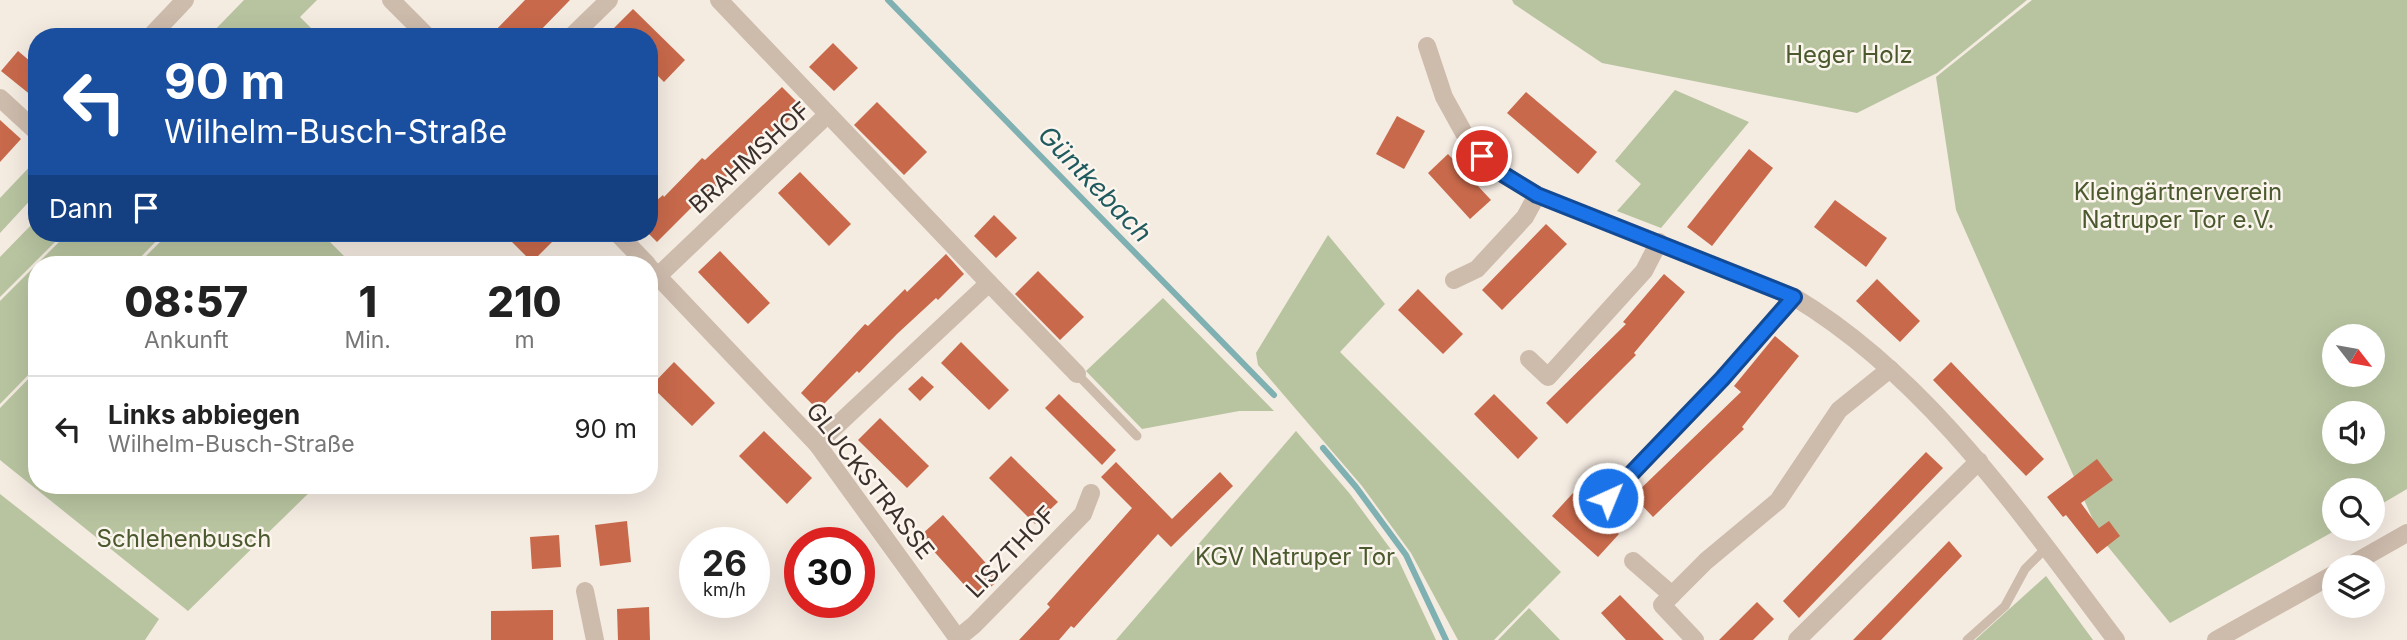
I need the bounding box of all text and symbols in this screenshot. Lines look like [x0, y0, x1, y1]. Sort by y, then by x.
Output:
park label: Heger Holz [1785, 40, 1913, 69]
text: 90 m [164, 52, 285, 111]
icon: left [49, 56, 140, 147]
street label: BRAHMSHOF [683, 96, 816, 220]
text: Wilhelm-Busch-Straße [164, 112, 507, 151]
water label: Güntkebach [1032, 119, 1158, 248]
pin [1452, 126, 1512, 186]
icon: arrive [1463, 137, 1501, 175]
park label: Kleingärtnerverein Natruper Tor e.V. [2074, 177, 2282, 234]
icon: arrive [127, 189, 165, 227]
text: Dann [49, 193, 113, 224]
text: 08:57 [124, 276, 248, 327]
text: 1 [358, 276, 377, 327]
text: 210 [487, 276, 562, 327]
north arrow [2322, 324, 2385, 387]
map controls [2322, 324, 2385, 618]
text: Ankunft [144, 326, 228, 354]
text: Min. [344, 326, 391, 354]
text: m [514, 326, 535, 354]
street label: GLUCKSTRASSE [800, 397, 941, 565]
text: Links abbiegen [108, 399, 300, 430]
button: sound [2322, 401, 2385, 464]
icon: left [49, 410, 87, 448]
text: 90 m [574, 413, 637, 444]
text: Wilhelm-Busch-Straße [108, 430, 355, 458]
position arrow [1571, 461, 1645, 535]
button: search [2322, 478, 2385, 541]
street label: LISZTHOF [960, 500, 1061, 604]
park label: Schlehenbusch [97, 524, 271, 553]
speed limit sign: 30 [784, 527, 875, 618]
text: 26 [702, 542, 747, 584]
park label: KGV Natruper Tor [1195, 542, 1395, 571]
button: layers [2322, 555, 2385, 618]
text: km/h [703, 579, 746, 600]

